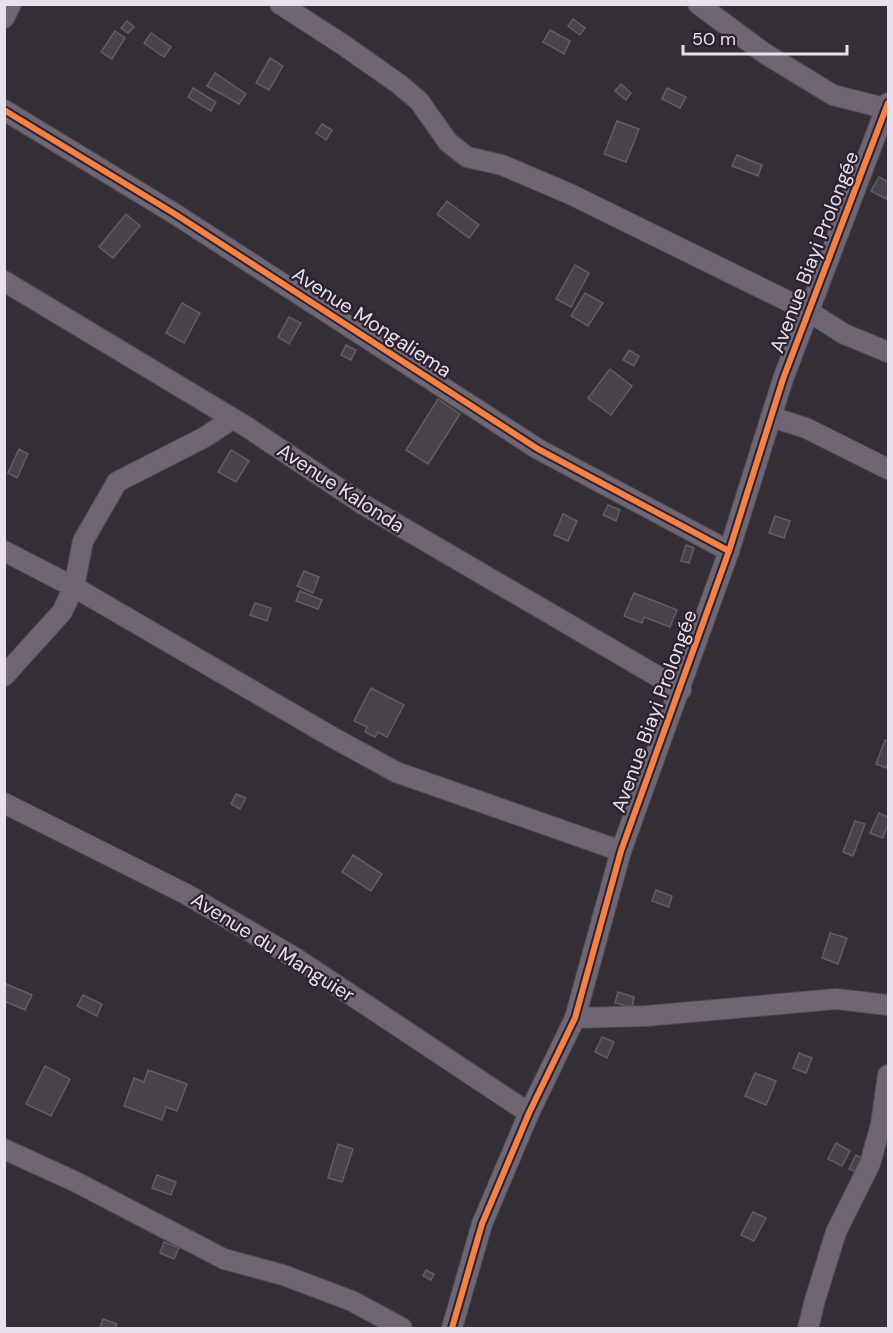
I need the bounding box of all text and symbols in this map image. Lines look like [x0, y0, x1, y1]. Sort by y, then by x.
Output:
scale bar [683, 18, 846, 56]
text: 50 m [692, 27, 736, 51]
street label: Avenue Biayi Prolongée [764, 148, 864, 356]
street label: Avenue Mongaliema [287, 261, 457, 383]
street label: Avenue Kalonda [272, 437, 410, 539]
street label: Avenue Biayi Prolongée [605, 606, 703, 816]
street label: Avenue du Manguier [186, 886, 360, 1008]

